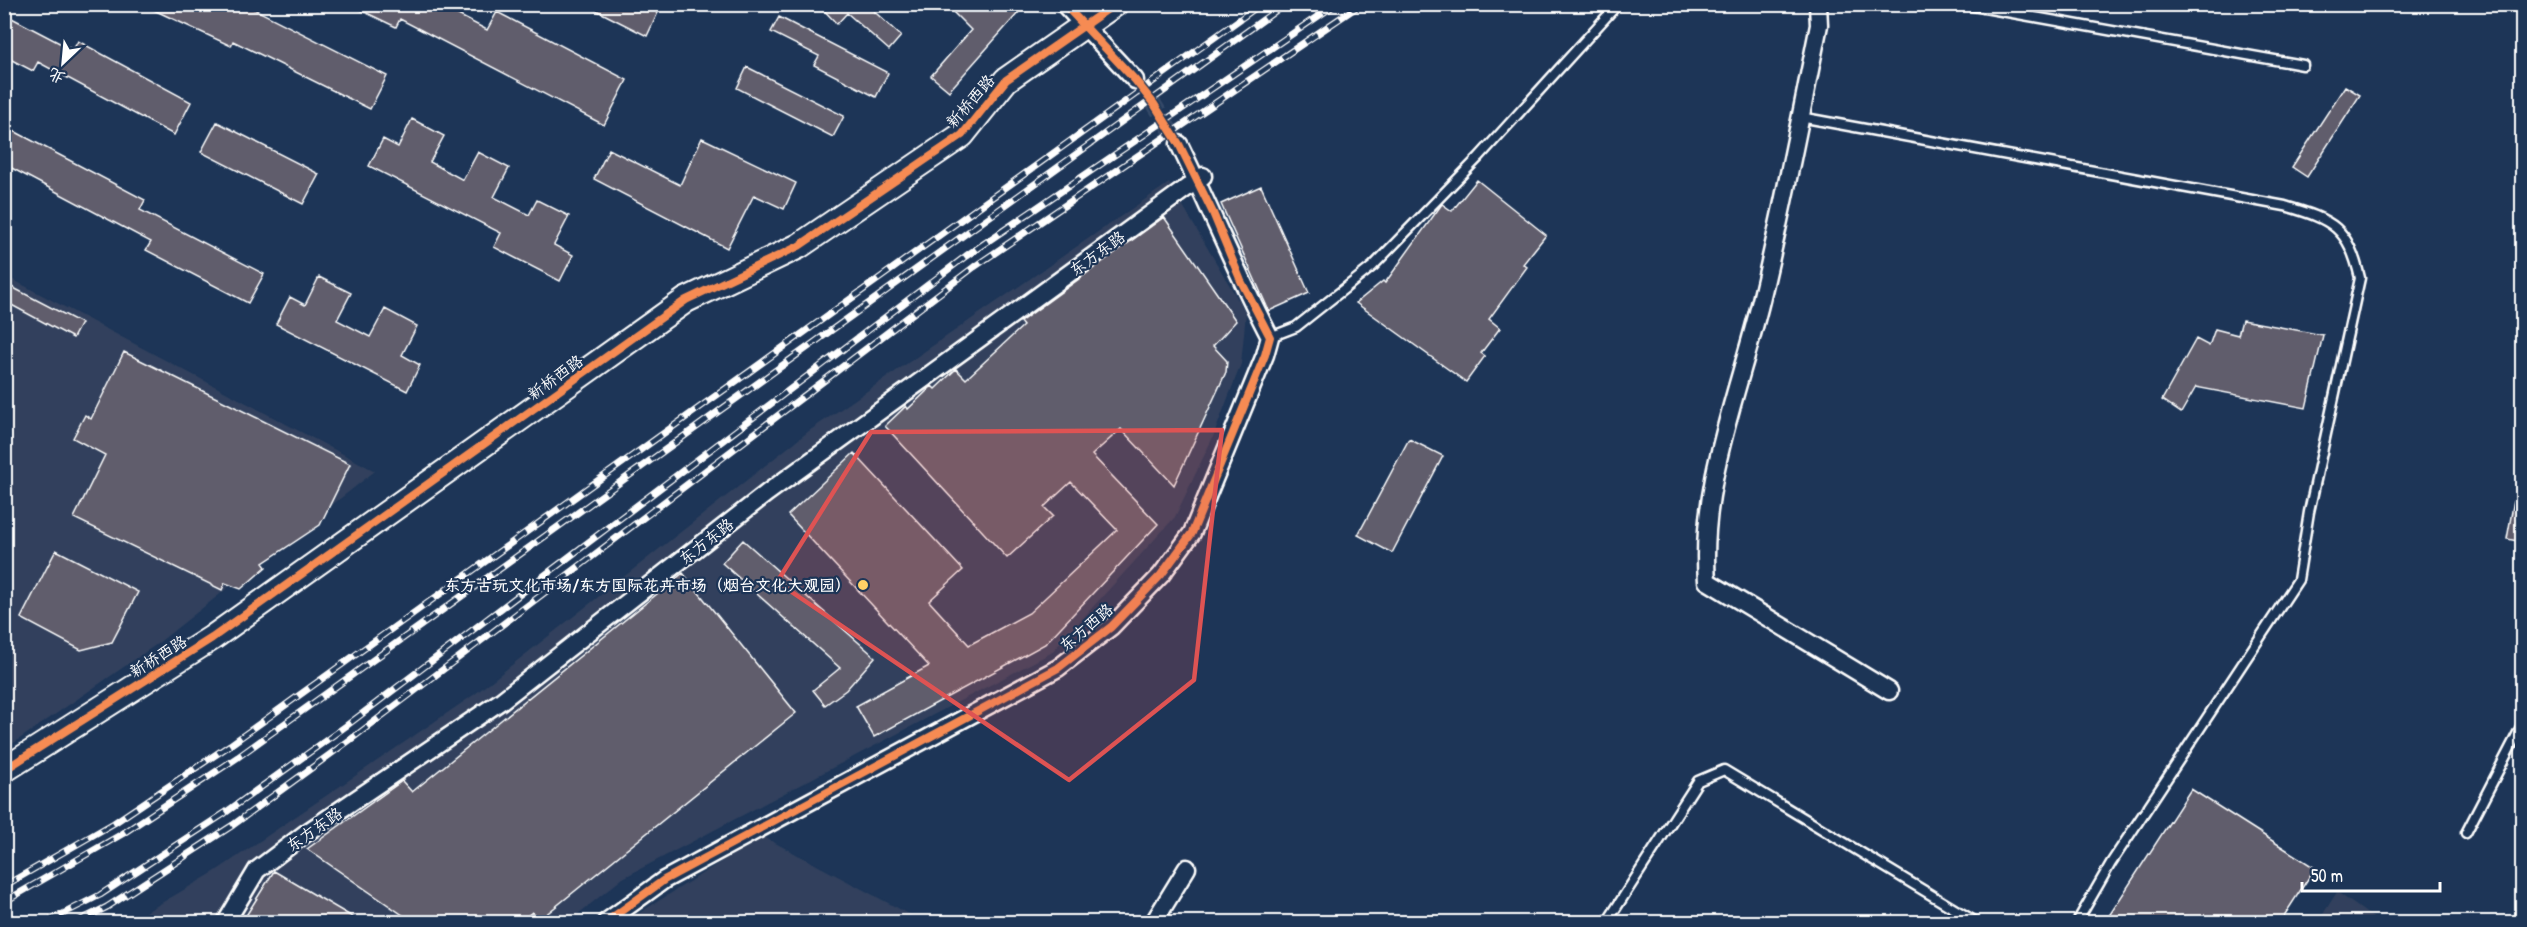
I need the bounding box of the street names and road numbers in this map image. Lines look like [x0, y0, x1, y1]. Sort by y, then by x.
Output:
street label: 新桥西路 [941, 70, 999, 132]
street label: 东方东路 [1065, 225, 1129, 281]
street label: 新桥西路 [523, 349, 587, 405]
street label: 东方东路 [674, 513, 738, 569]
street label: 东方西路 [1054, 598, 1118, 656]
street label: 新桥西路 [125, 630, 191, 682]
street label: 东方东路 [281, 802, 347, 856]

